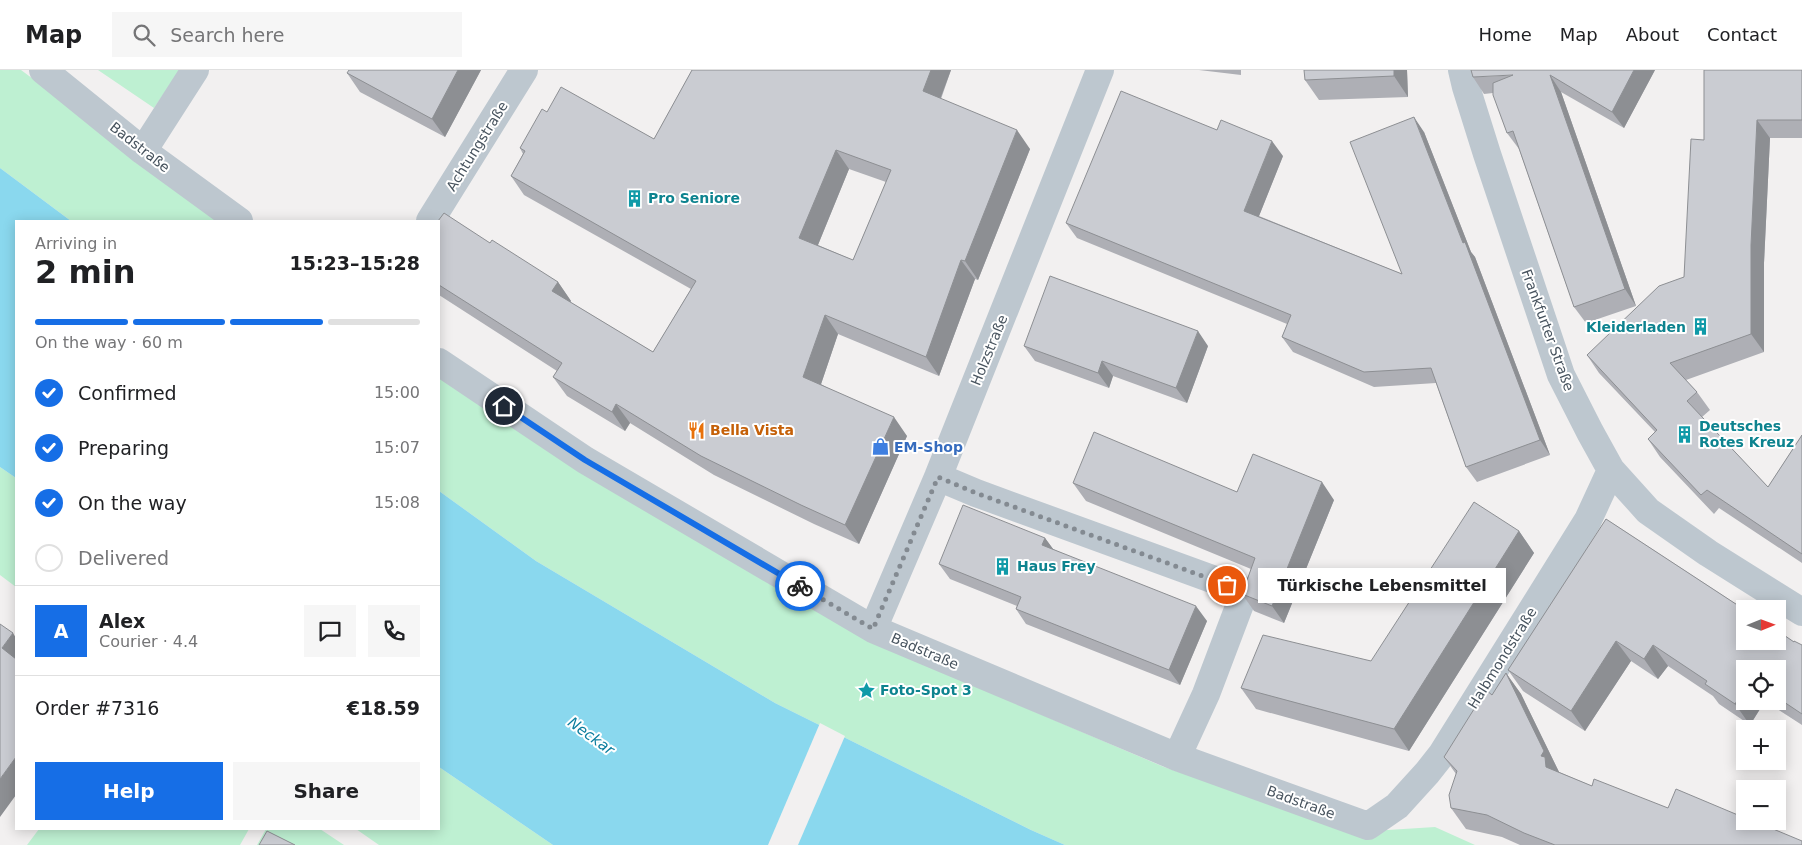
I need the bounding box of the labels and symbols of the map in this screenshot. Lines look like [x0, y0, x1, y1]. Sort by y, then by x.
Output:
street label: Achtungstraße [443, 98, 511, 194]
street label: Badstraße [107, 119, 173, 175]
building icon: Pro Seniore [624, 188, 644, 208]
place label: Pro Seniore [648, 190, 740, 206]
street label: Frankfurter Straße [1519, 267, 1577, 393]
street label: Holzstraße [968, 312, 1010, 388]
building icon: Kleiderladen [1690, 317, 1710, 337]
place label: Kleiderladen [1586, 319, 1686, 335]
pin [483, 385, 525, 427]
place label: Deutsches Rotes Kreuz [1699, 418, 1794, 450]
restaurant icon: Bella Vista [686, 420, 706, 440]
place label: Bella Vista [710, 422, 794, 438]
building icon: Deutsches Rotes Kreuz [1675, 424, 1695, 444]
shop icon: EM-Shop [870, 437, 890, 457]
place label: EM-Shop [894, 439, 963, 455]
building icon: Haus Frey [993, 556, 1013, 576]
place label: Haus Frey [1017, 558, 1096, 574]
courier [775, 561, 825, 611]
pin [1206, 564, 1248, 606]
callout: Türkische Lebensmittel [1257, 568, 1504, 602]
north arrow [1736, 600, 1786, 650]
street label: Halbmondstraße [1464, 604, 1540, 712]
street label: Badstraße [889, 630, 961, 672]
place icon: Foto-Spot 3 [856, 680, 876, 700]
place label: Foto-Spot 3 [880, 682, 972, 698]
water label: Neckar [564, 713, 618, 759]
street label: Badstraße [1265, 782, 1337, 822]

